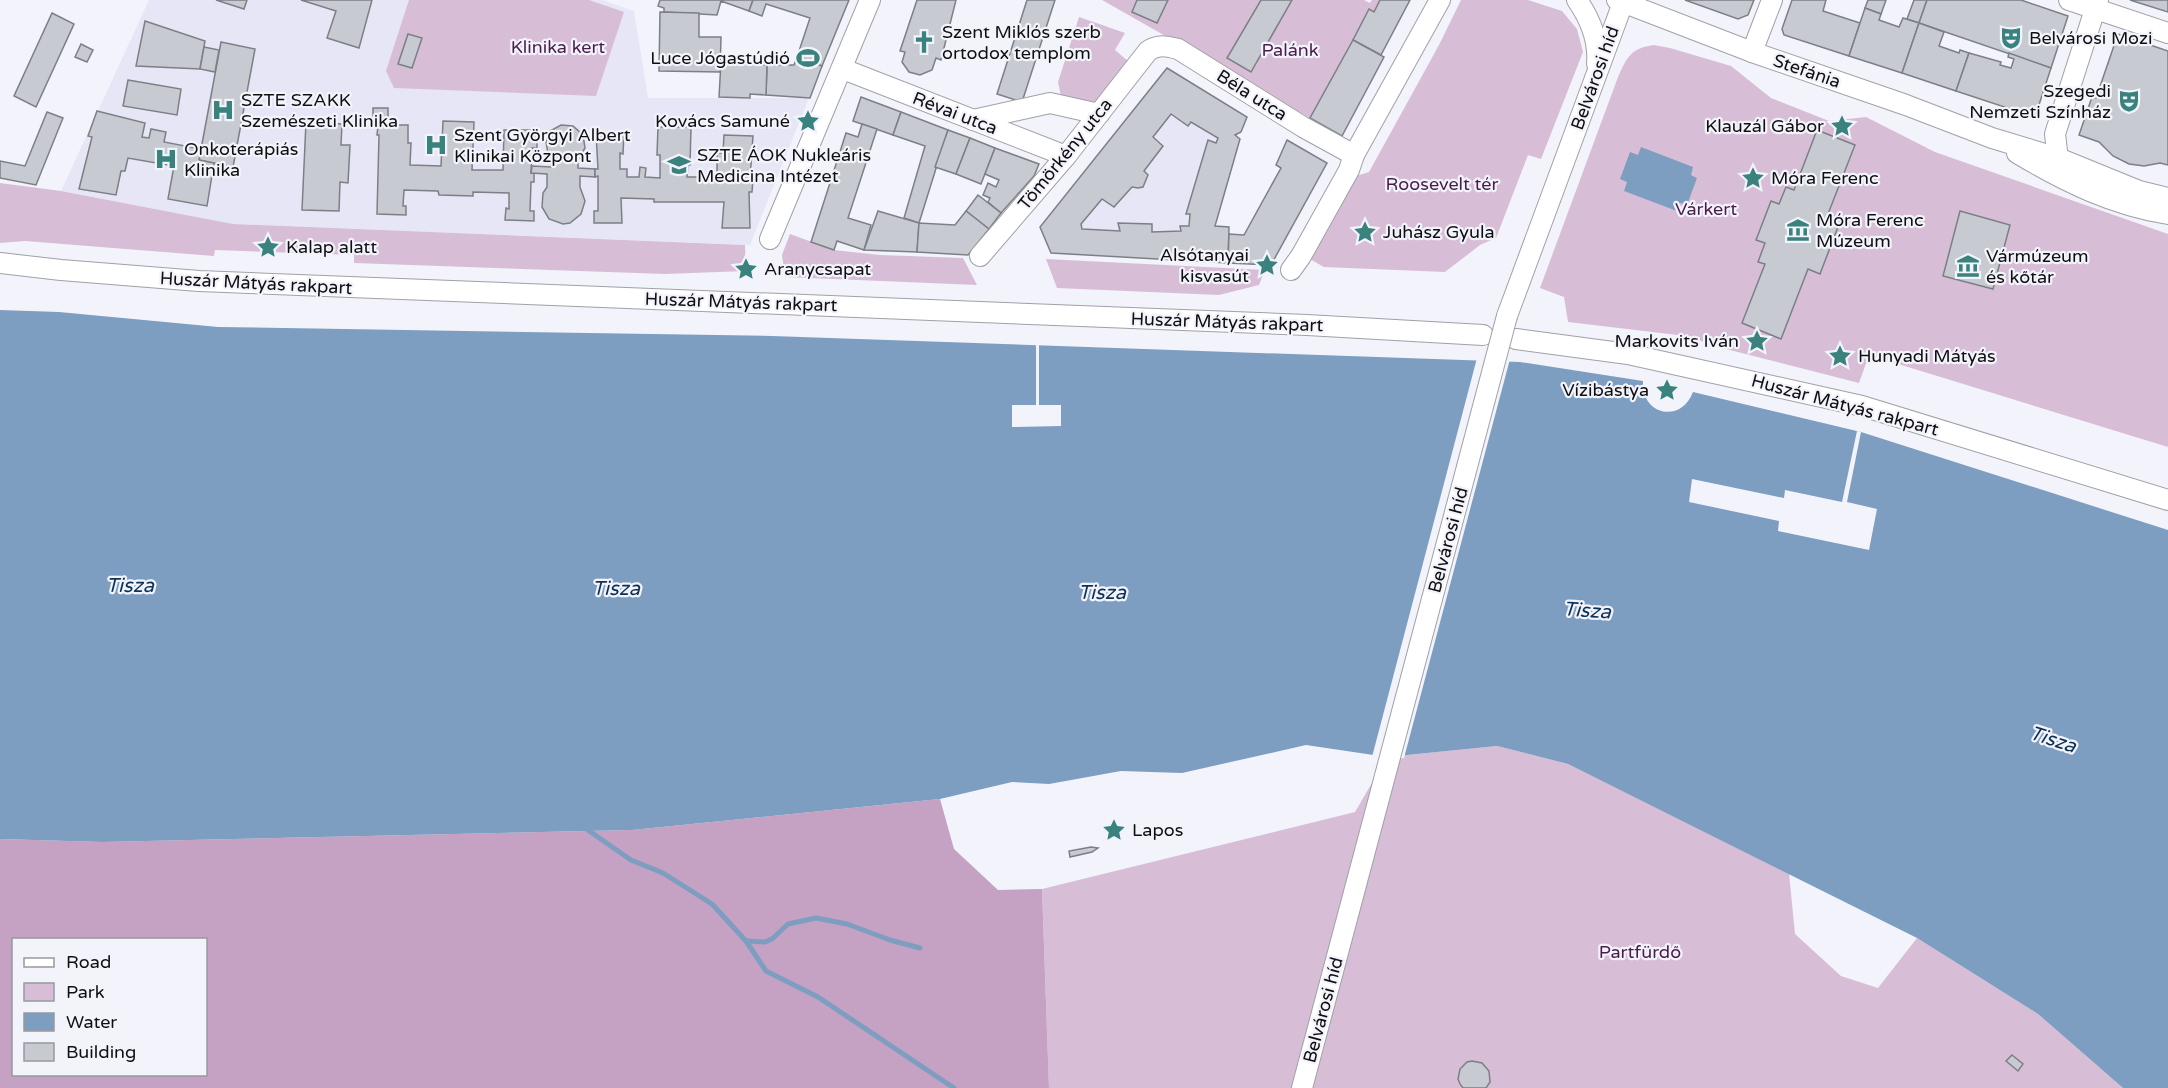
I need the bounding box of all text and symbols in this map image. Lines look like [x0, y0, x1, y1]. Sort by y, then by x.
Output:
place label: Szent Miklós szerb ortodox templom [942, 21, 1101, 64]
street label: Belvárosi híd [1566, 23, 1624, 133]
theatre icon: Belvárosi Mozi [1998, 25, 2024, 51]
place label: Belvárosi Mozi [2029, 27, 2153, 49]
church icon: Szent Miklós szerb ortodox templom [911, 29, 937, 55]
park label: Klinika kert [511, 36, 605, 58]
park label: Palánk [1261, 39, 1319, 61]
sports icon: Luce Jógastúdió [795, 45, 821, 71]
place label: Luce Jógastúdió [650, 47, 790, 69]
street label: Stefánia [1770, 49, 1844, 93]
street label: Béla utca [1213, 65, 1291, 125]
place label: Szegedi Nemzeti Színház [1969, 80, 2111, 123]
street label: Révai utca [909, 87, 1001, 139]
theatre icon: Szegedi Nemzeti Színház [2116, 88, 2142, 114]
place label: SZTE SZAKK Szemészeti Klinika [241, 89, 398, 132]
street label: Tömörkény utca [1013, 94, 1117, 214]
hospital icon: SZTE SZAKK Szemészeti Klinika [210, 97, 236, 123]
place icon: Kovács Samuné [795, 108, 821, 134]
place label: Kovács Samuné [655, 110, 790, 132]
place icon: Klauzál Gábor [1829, 113, 1855, 139]
place label: Klauzál Gábor [1705, 115, 1824, 137]
place label: Szent Györgyi Albert Klinikai Központ [454, 124, 631, 167]
hospital icon: Szent Györgyi Albert Klinikai Központ [423, 132, 449, 158]
place label: Onkoterápiás Klinika [184, 138, 298, 181]
place label: SZTE ÁOK Nukleáris Medicina Intézet [697, 144, 871, 187]
hospital icon: Onkoterápiás Klinika [153, 146, 179, 172]
school or university icon: SZTE ÁOK Nukleáris Medicina Intézet [666, 152, 692, 178]
place icon: Móra Ferenc [1740, 165, 1766, 191]
place label: Móra Ferenc [1771, 167, 1879, 189]
park label: Roosevelt tér [1386, 173, 1499, 195]
park label: Várkert [1675, 198, 1737, 220]
place label: Móra Ferenc Múzeum [1816, 209, 1924, 252]
museum icon: Móra Ferenc Múzeum [1785, 217, 1811, 243]
place icon: Juhász Gyula [1352, 219, 1378, 245]
place label: Juhász Gyula [1383, 221, 1495, 243]
place icon: Kalap alatt [255, 234, 281, 260]
place label: Kalap alatt [286, 236, 377, 258]
place label: Alsótanyai kisvasút [1160, 244, 1249, 287]
place label: Vármúzeum és kőtár [1986, 245, 2089, 288]
place icon: Alsótanyai kisvasút [1254, 252, 1280, 278]
museum icon: Vármúzeum és kőtár [1955, 253, 1981, 279]
place icon: Aranycsapat [733, 256, 759, 282]
place label: Aranycsapat [764, 258, 871, 280]
street label: Huszár Mátyás rakpart [159, 267, 353, 299]
street label: Huszár Mátyás rakpart [644, 288, 838, 316]
street label: Huszár Mátyás rakpart [1130, 308, 1324, 336]
place icon: Markovits Iván [1744, 328, 1770, 354]
place label: Markovits Iván [1614, 330, 1739, 352]
place icon: Hunyadi Mátyás [1827, 343, 1853, 369]
place label: Hunyadi Mátyás [1858, 345, 1996, 367]
street label: Huszár Mátyás rakpart [1749, 369, 1941, 441]
place icon: Vízibástya [1654, 377, 1680, 403]
place label: Vízibástya [1562, 379, 1649, 401]
street label: Belvárosi híd [1423, 485, 1473, 595]
water label: Tisza [106, 574, 155, 598]
water label: Tisza [592, 577, 641, 601]
water label: Tisza [1078, 581, 1127, 605]
water label: Tisza [1562, 597, 1612, 625]
water label: Tisza [2026, 721, 2080, 759]
place icon: Lapos [1101, 817, 1127, 843]
place label: Lapos [1132, 819, 1183, 841]
legend [12, 938, 207, 1076]
park label: Partfürdő [1599, 941, 1681, 963]
text: Road [66, 951, 111, 973]
street label: Belvárosi híd [1298, 955, 1348, 1065]
text: Park [66, 981, 105, 1003]
text: Water [66, 1011, 117, 1033]
text: Building [66, 1041, 136, 1063]

